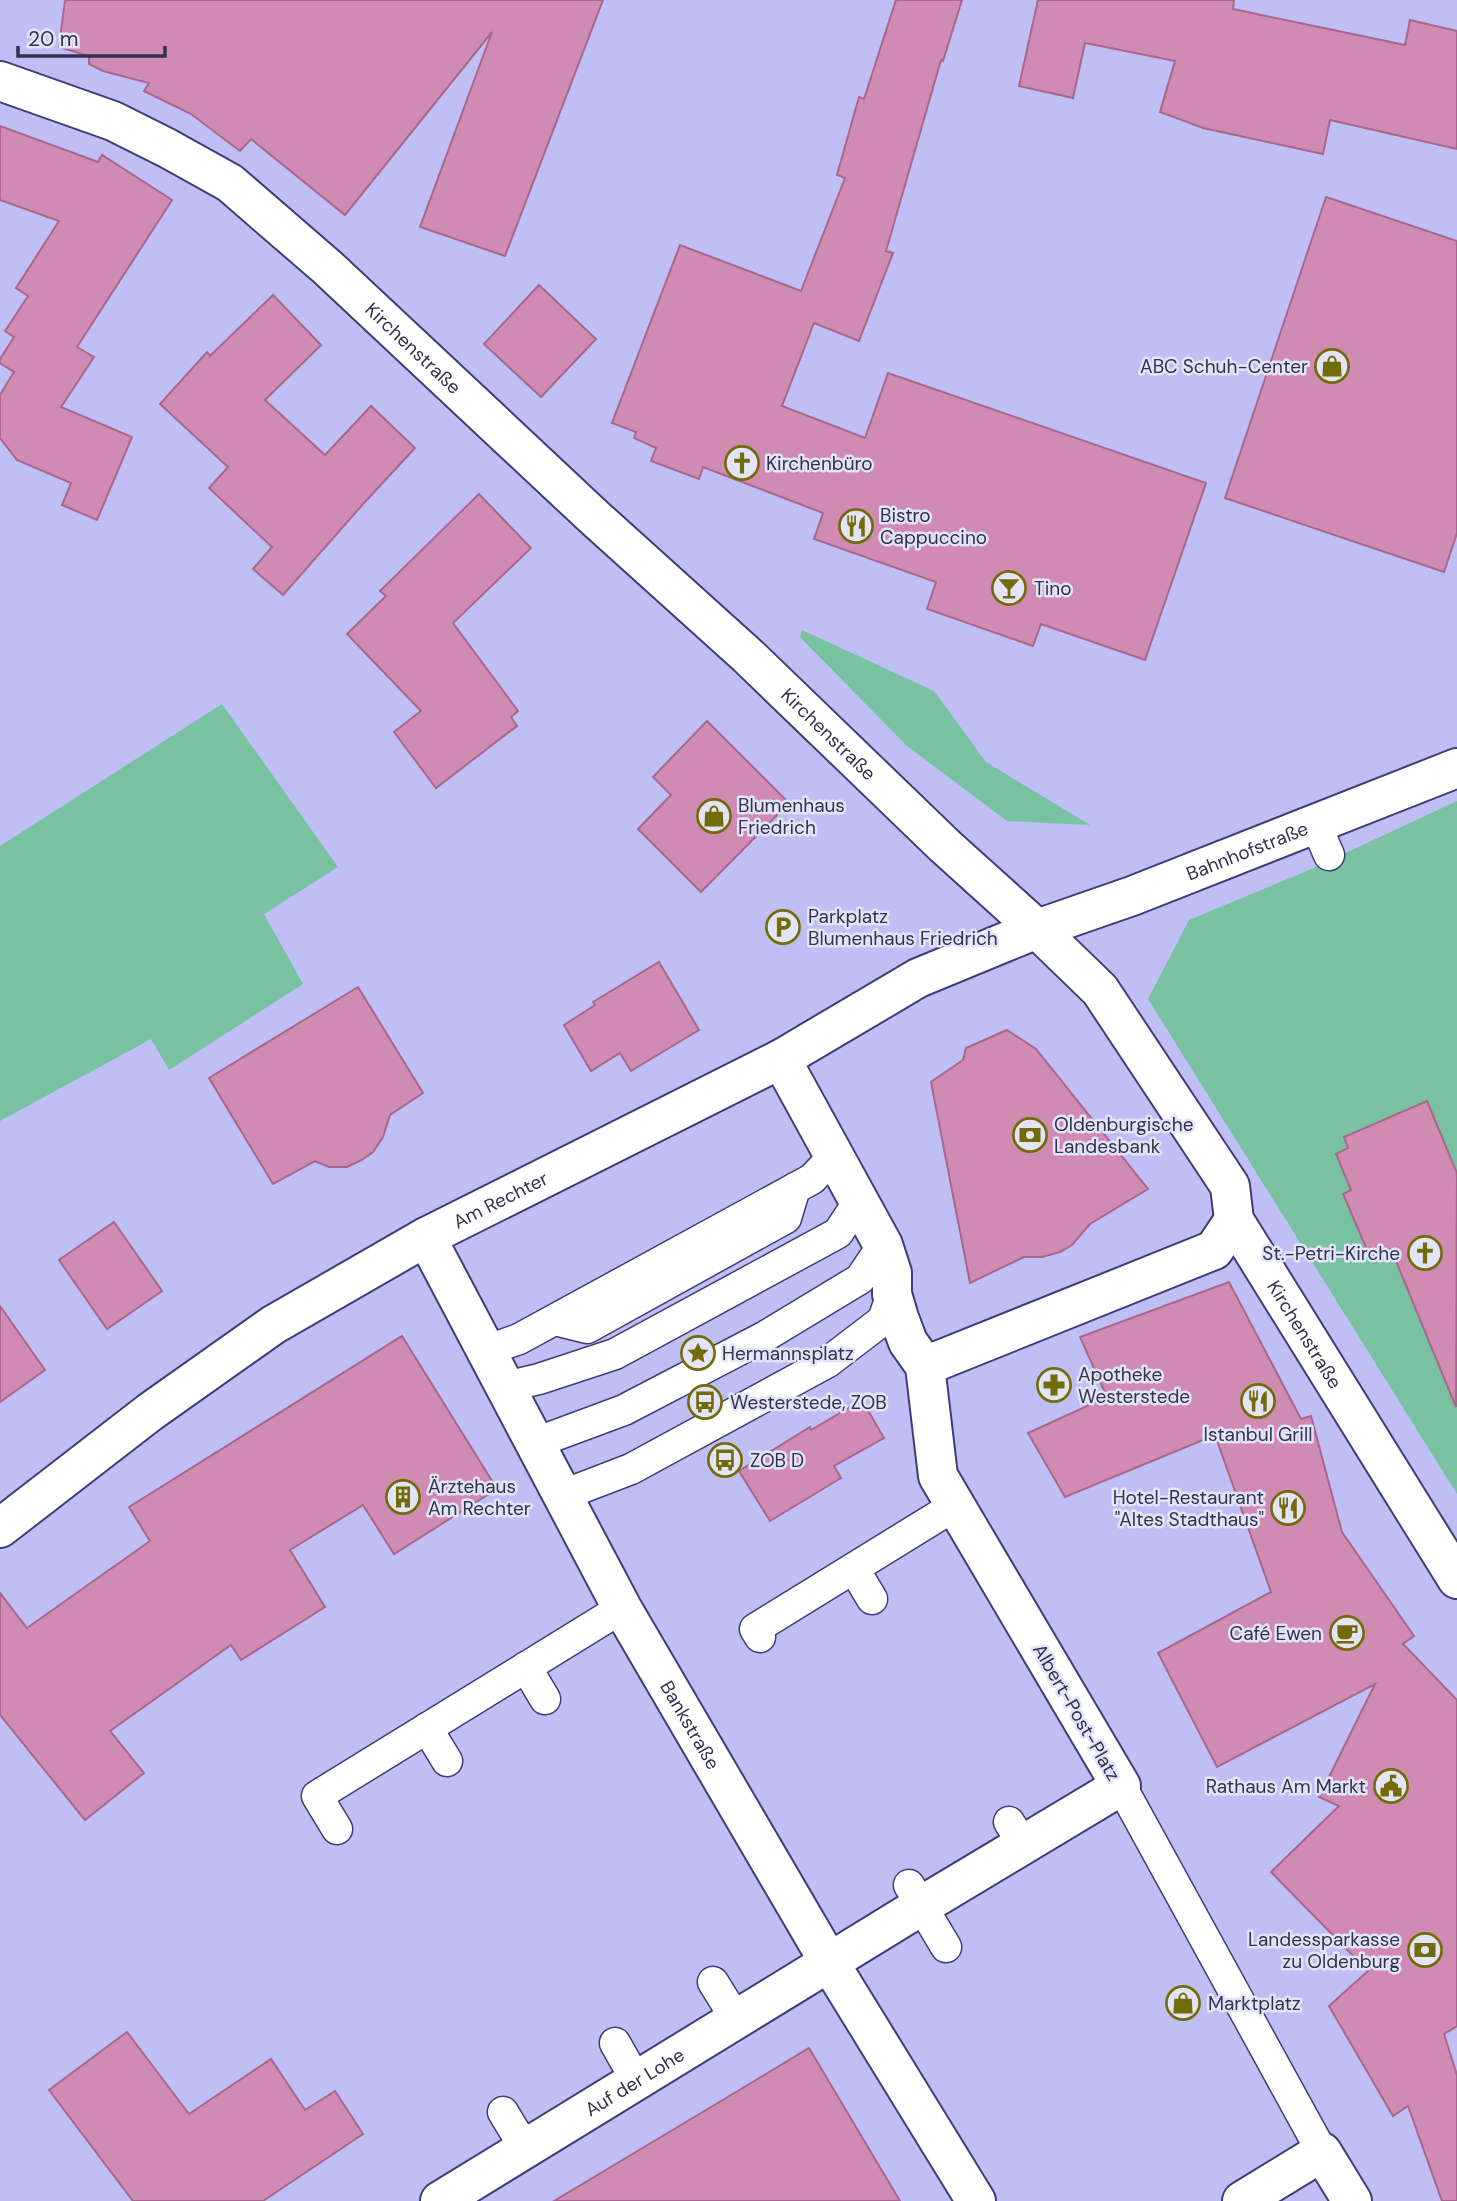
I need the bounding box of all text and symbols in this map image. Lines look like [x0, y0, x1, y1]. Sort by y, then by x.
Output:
scale bar [18, 14, 164, 58]
text: 20 m [28, 25, 79, 53]
street label: Kirchenstraße [360, 297, 466, 399]
shop icon: ABC Schuh-Center [1313, 347, 1351, 385]
place label: ABC Schuh-Center [1140, 354, 1308, 379]
church icon: Kirchenbüro [723, 444, 761, 482]
place label: Kirchenbüro [766, 451, 873, 476]
place label: Bistro Cappuccino [880, 503, 987, 550]
restaurant icon: Bistro Cappuccino [837, 507, 875, 545]
bar icon: Tino [990, 569, 1028, 607]
place label: Tino [1034, 576, 1071, 601]
street label: Kirchenstraße [775, 683, 881, 786]
place label: Blumenhaus Friedrich [738, 793, 845, 840]
shop icon: Blumenhaus Friedrich [695, 797, 733, 835]
street label: Bahnhofstraße [1183, 816, 1312, 886]
place label: Parkplatz Blumenhaus Friedrich [808, 904, 998, 951]
parking icon: Parkplatz Blumenhaus Friedrich [764, 908, 802, 946]
place label: Oldenburgische Landesbank [1054, 1112, 1193, 1159]
bank icon: Oldenburgische Landesbank [1011, 1116, 1049, 1154]
street label: Am Rechter [449, 1166, 552, 1234]
church icon: St.-Petri-Kirche [1406, 1234, 1444, 1272]
place label: St.-Petri-Kirche [1262, 1241, 1400, 1266]
street label: Kirchenstraße [1261, 1276, 1348, 1393]
place icon: Hermannsplatz [679, 1334, 717, 1372]
place label: Hermannsplatz [722, 1341, 854, 1366]
place label: Apotheke Westerstede [1078, 1362, 1190, 1409]
pharmacy icon: Apotheke Westerstede [1035, 1366, 1073, 1404]
restaurant icon: Istanbul Grill [1239, 1382, 1277, 1420]
bus stop icon: Westerstede, ZOB [686, 1383, 724, 1421]
place label: Westerstede, ZOB [730, 1390, 887, 1415]
place label: Istanbul Grill [1204, 1422, 1312, 1447]
bus stop icon: ZOB D [706, 1441, 744, 1479]
place label: ZOB D [750, 1448, 804, 1473]
place label: Ärztehaus Am Rechter [428, 1474, 531, 1521]
building icon: Ärztehaus Am Rechter [384, 1478, 422, 1516]
place label: Hotel-Restaurant "Altes Stadthaus" [1113, 1485, 1264, 1532]
restaurant icon: Hotel-Restaurant "Altes Stadthaus" [1269, 1489, 1307, 1527]
cafe icon: Café Ewen [1328, 1614, 1366, 1652]
place label: Café Ewen [1230, 1621, 1322, 1646]
street label: Albert-Post-Platz [1027, 1639, 1126, 1785]
street label: Bankstraße [654, 1676, 726, 1774]
public building icon: Rathaus Am Markt [1372, 1767, 1410, 1805]
place label: Rathaus Am Markt [1206, 1774, 1366, 1799]
place label: Landessparkasse zu Oldenburg [1248, 1927, 1400, 1974]
bank icon: Landessparkasse zu Oldenburg [1406, 1931, 1444, 1969]
shop icon: Marktplatz [1164, 1984, 1202, 2022]
place label: Marktplatz [1208, 1991, 1301, 2016]
street label: Auf der Lohe [580, 2042, 689, 2122]

